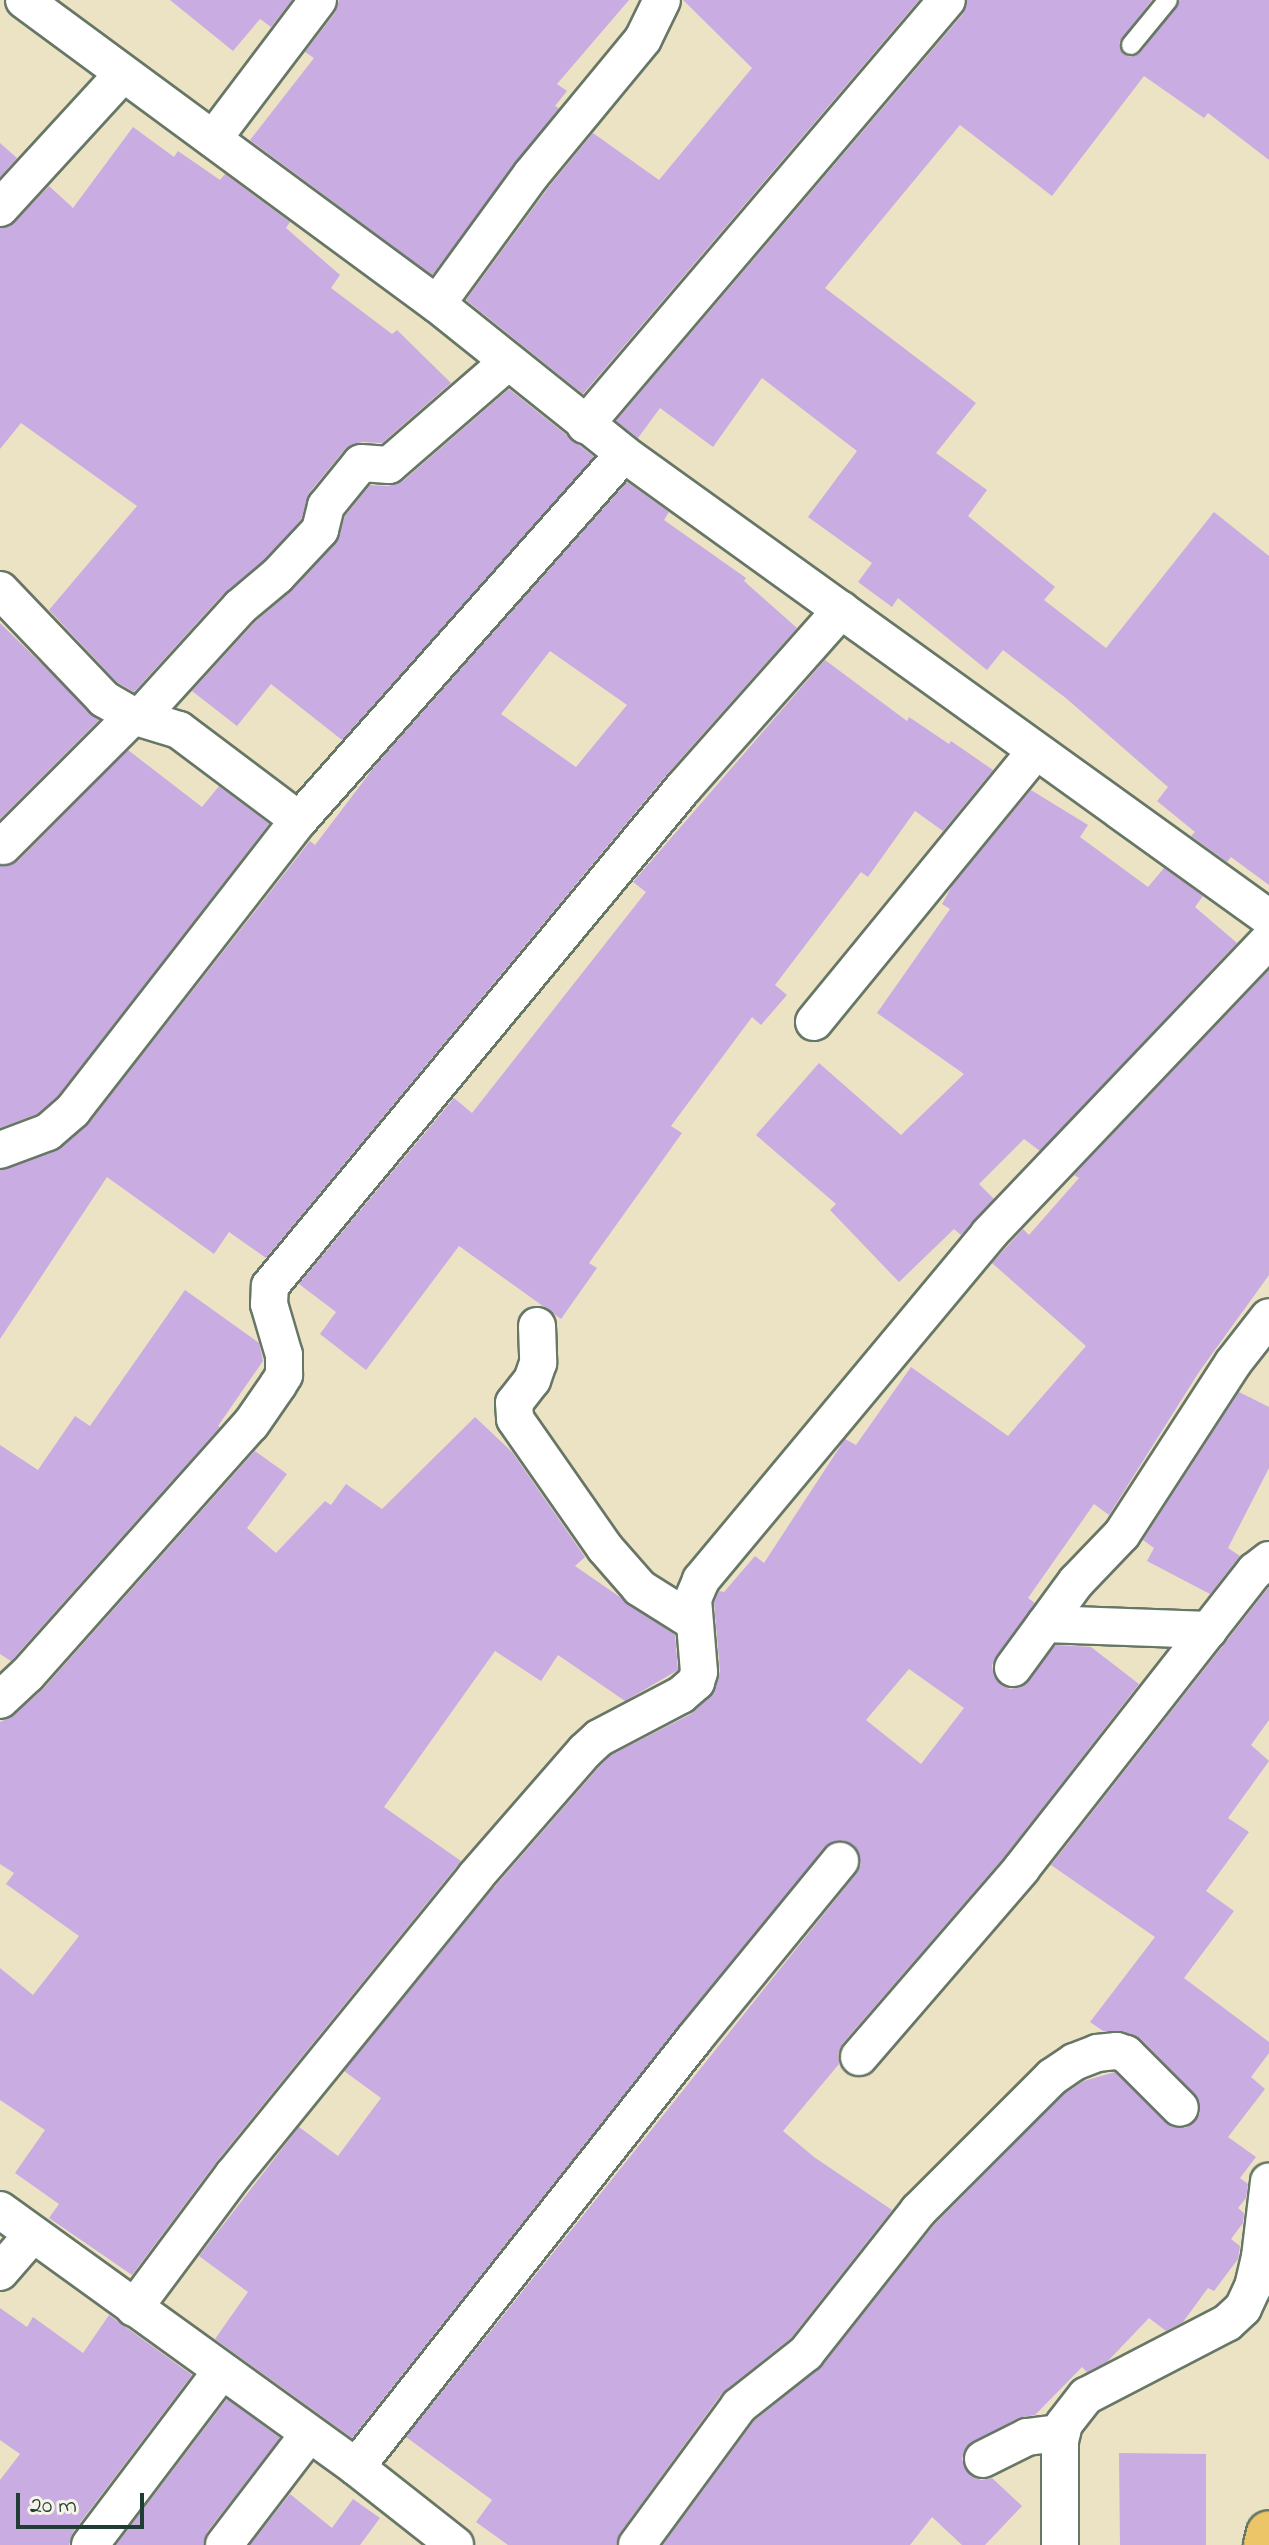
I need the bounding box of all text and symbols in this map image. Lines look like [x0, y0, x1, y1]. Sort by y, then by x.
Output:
scale bar [20, 2477, 148, 2527]
text: 20 m [30, 2489, 77, 2524]

